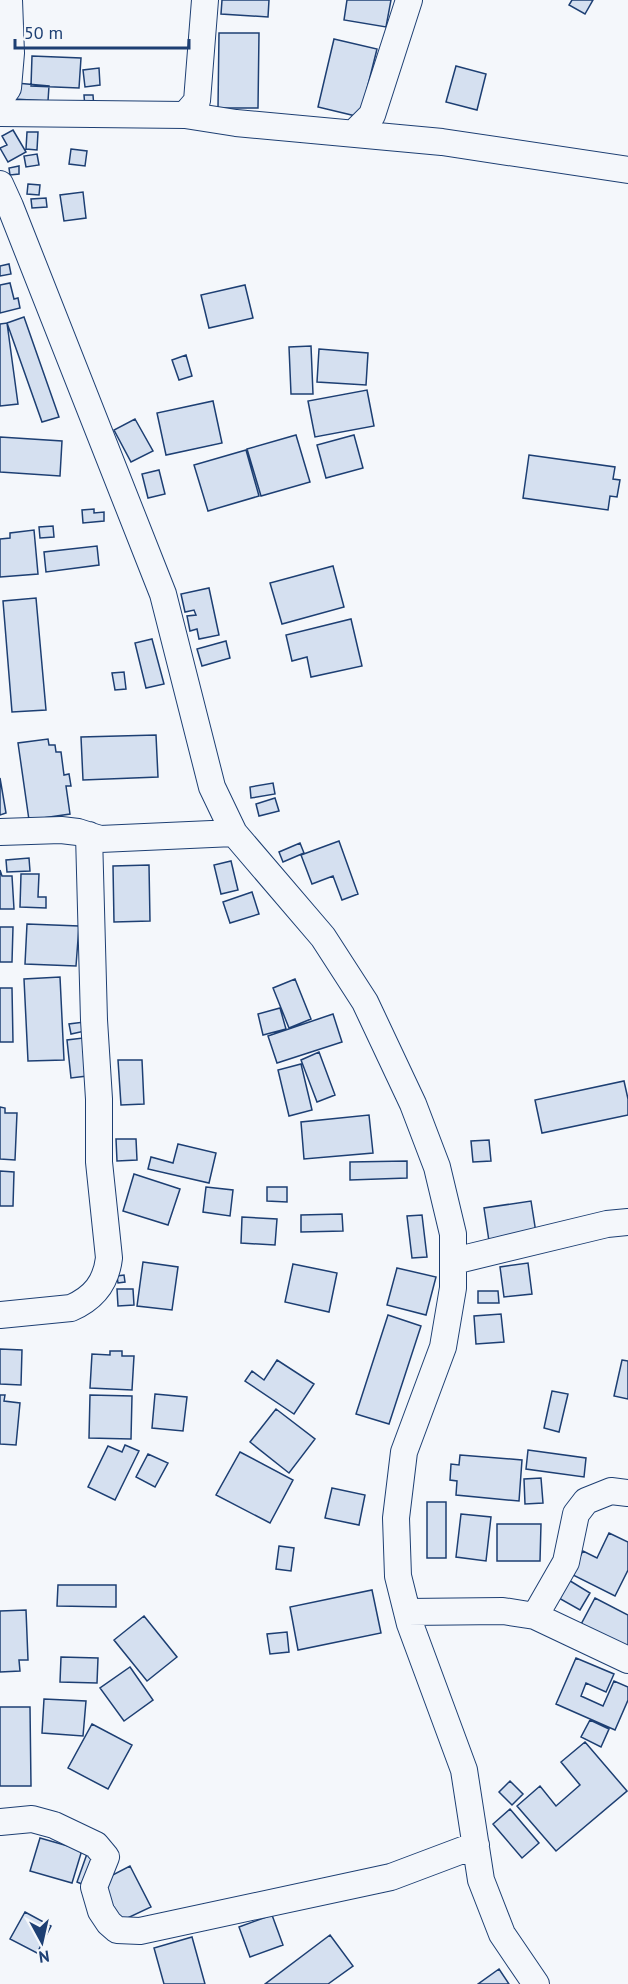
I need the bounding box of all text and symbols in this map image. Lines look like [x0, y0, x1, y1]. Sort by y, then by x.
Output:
scale bar [15, 12, 189, 50]
text: 50 m [24, 21, 63, 44]
north arrow [12, 1912, 72, 1972]
text: N [37, 1946, 51, 1967]

